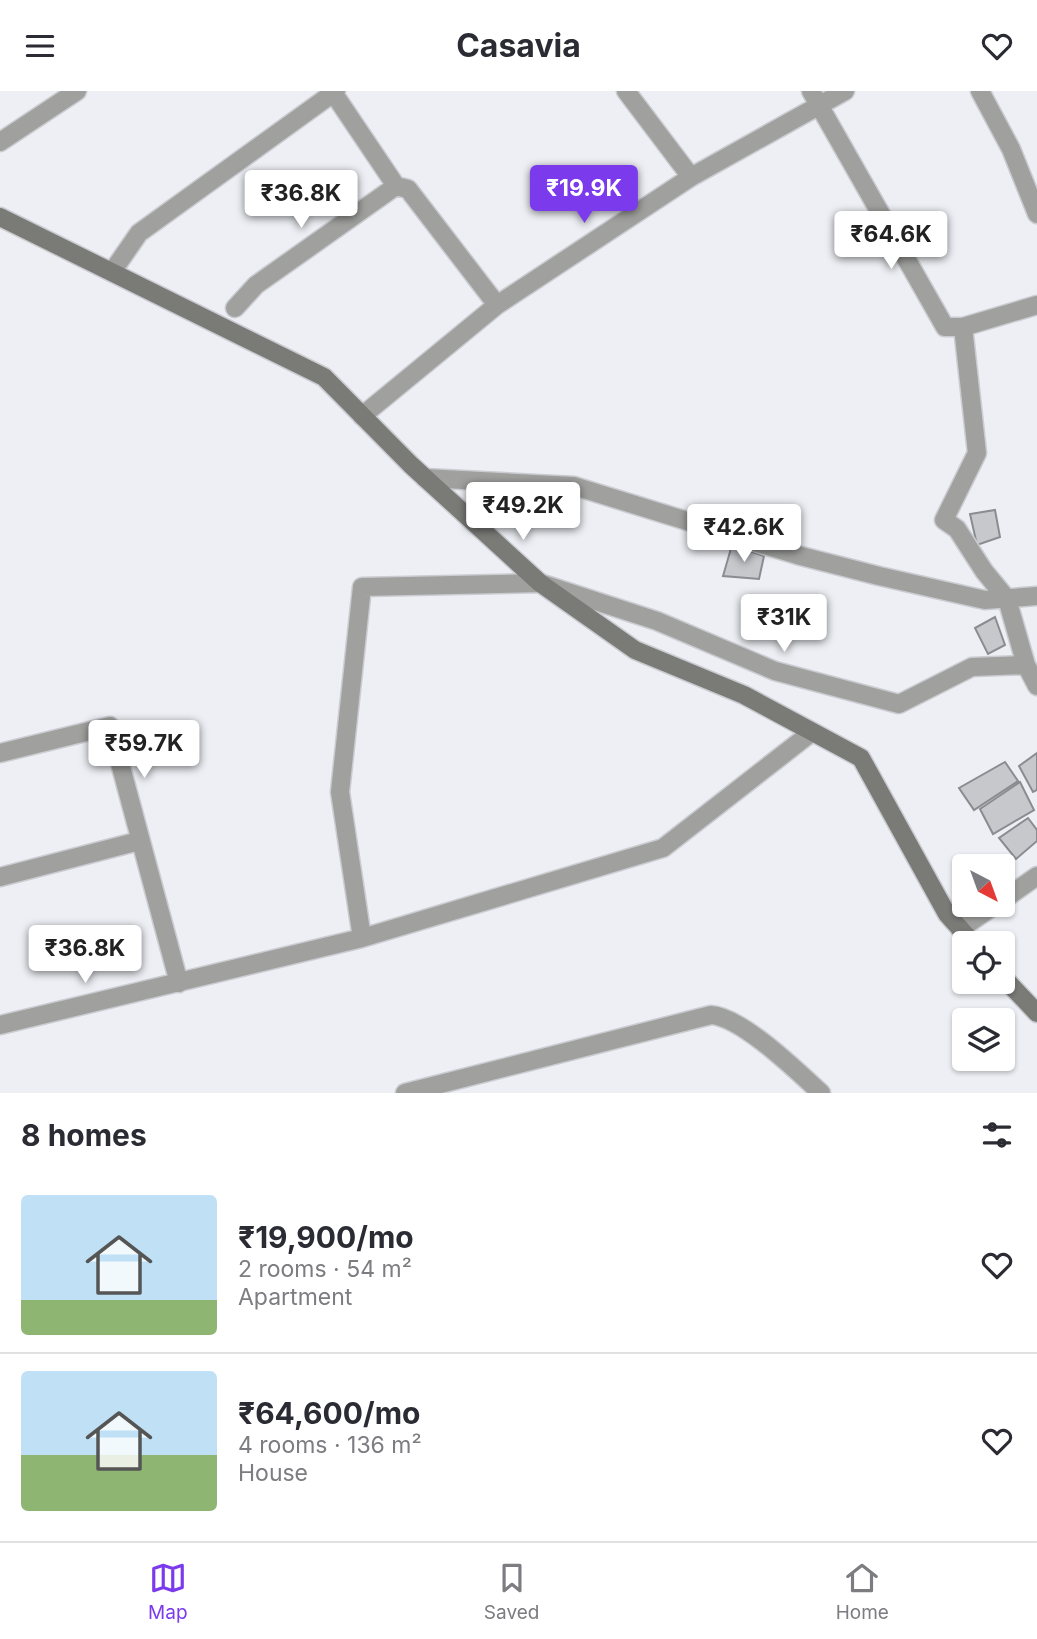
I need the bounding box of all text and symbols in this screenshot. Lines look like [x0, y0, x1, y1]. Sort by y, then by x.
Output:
text: Casavia [456, 26, 581, 65]
icon: menu [21, 27, 59, 65]
icon: heart [978, 27, 1016, 65]
pin: ₹19.9K [527, 165, 641, 225]
pin: ₹36.8K [244, 171, 358, 230]
text: ₹19.9K [546, 174, 622, 202]
text: ₹36.8K [261, 179, 341, 207]
pin: ₹64.6K [834, 211, 948, 271]
text: ₹64.6K [850, 220, 932, 248]
pin: ₹49.2K [466, 483, 580, 542]
text: ₹49.2K [482, 491, 564, 519]
pin: ₹42.6K [687, 505, 801, 564]
text: ₹42.6K [703, 513, 785, 541]
pin: ₹31K [743, 595, 825, 654]
text: ₹31K [757, 603, 811, 631]
pin: ₹59.7K [87, 721, 201, 780]
text: ₹59.7K [104, 729, 184, 757]
north arrow [952, 854, 1015, 917]
map controls [952, 854, 1015, 1071]
pin: ₹36.8K [28, 925, 142, 985]
button: locate [952, 931, 1015, 994]
text: ₹36.8K [45, 934, 125, 962]
button: layers [952, 1008, 1015, 1071]
icon: filters [978, 1116, 1016, 1154]
text: 8 homes [21, 1117, 147, 1153]
text: ₹19,900/mo [238, 1219, 414, 1255]
icon: home [77, 1223, 161, 1307]
icon: heart [978, 1246, 1016, 1284]
text: 2 rooms · 54 m² [238, 1255, 412, 1283]
text: Apartment [238, 1283, 352, 1311]
text: ₹64,600/mo [238, 1395, 420, 1431]
icon: home [77, 1399, 161, 1483]
icon: heart [978, 1422, 1016, 1460]
text: 4 rooms · 136 m² [238, 1431, 422, 1459]
text: House [238, 1459, 308, 1487]
tab: Map [148, 1559, 188, 1624]
tab: Saved [484, 1559, 539, 1624]
tab: Home [836, 1559, 889, 1624]

